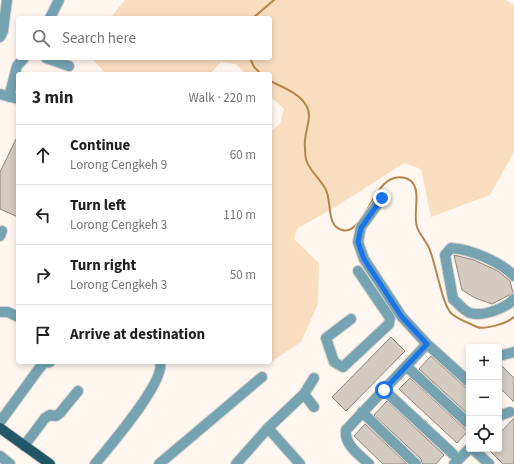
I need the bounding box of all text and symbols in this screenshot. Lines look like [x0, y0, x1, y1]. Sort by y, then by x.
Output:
search box [16, 16, 272, 60]
icon: search [30, 27, 52, 49]
text: Search here [62, 28, 136, 49]
text: 3 min [32, 86, 73, 110]
text: Walk · 220 m [188, 89, 256, 107]
text: Continue [70, 135, 130, 156]
icon: ahead [32, 144, 54, 166]
text: 60 m [230, 146, 256, 164]
text: Lorong Cengkeh 9 [70, 156, 167, 174]
route end [373, 189, 391, 207]
text: Turn left [70, 195, 126, 216]
icon: left [32, 204, 54, 226]
text: 110 m [223, 206, 256, 224]
text: Lorong Cengkeh 3 [70, 216, 167, 234]
text: Turn right [70, 255, 136, 276]
icon: right [32, 264, 54, 286]
text: 50 m [230, 266, 256, 284]
text: Lorong Cengkeh 3 [70, 276, 167, 294]
icon: arrive [32, 324, 54, 346]
text: Arrive at destination [70, 324, 205, 345]
map controls [466, 344, 502, 452]
button: + [466, 344, 502, 380]
button: − [466, 380, 502, 416]
route start [375, 381, 393, 399]
button: locate [466, 416, 502, 452]

